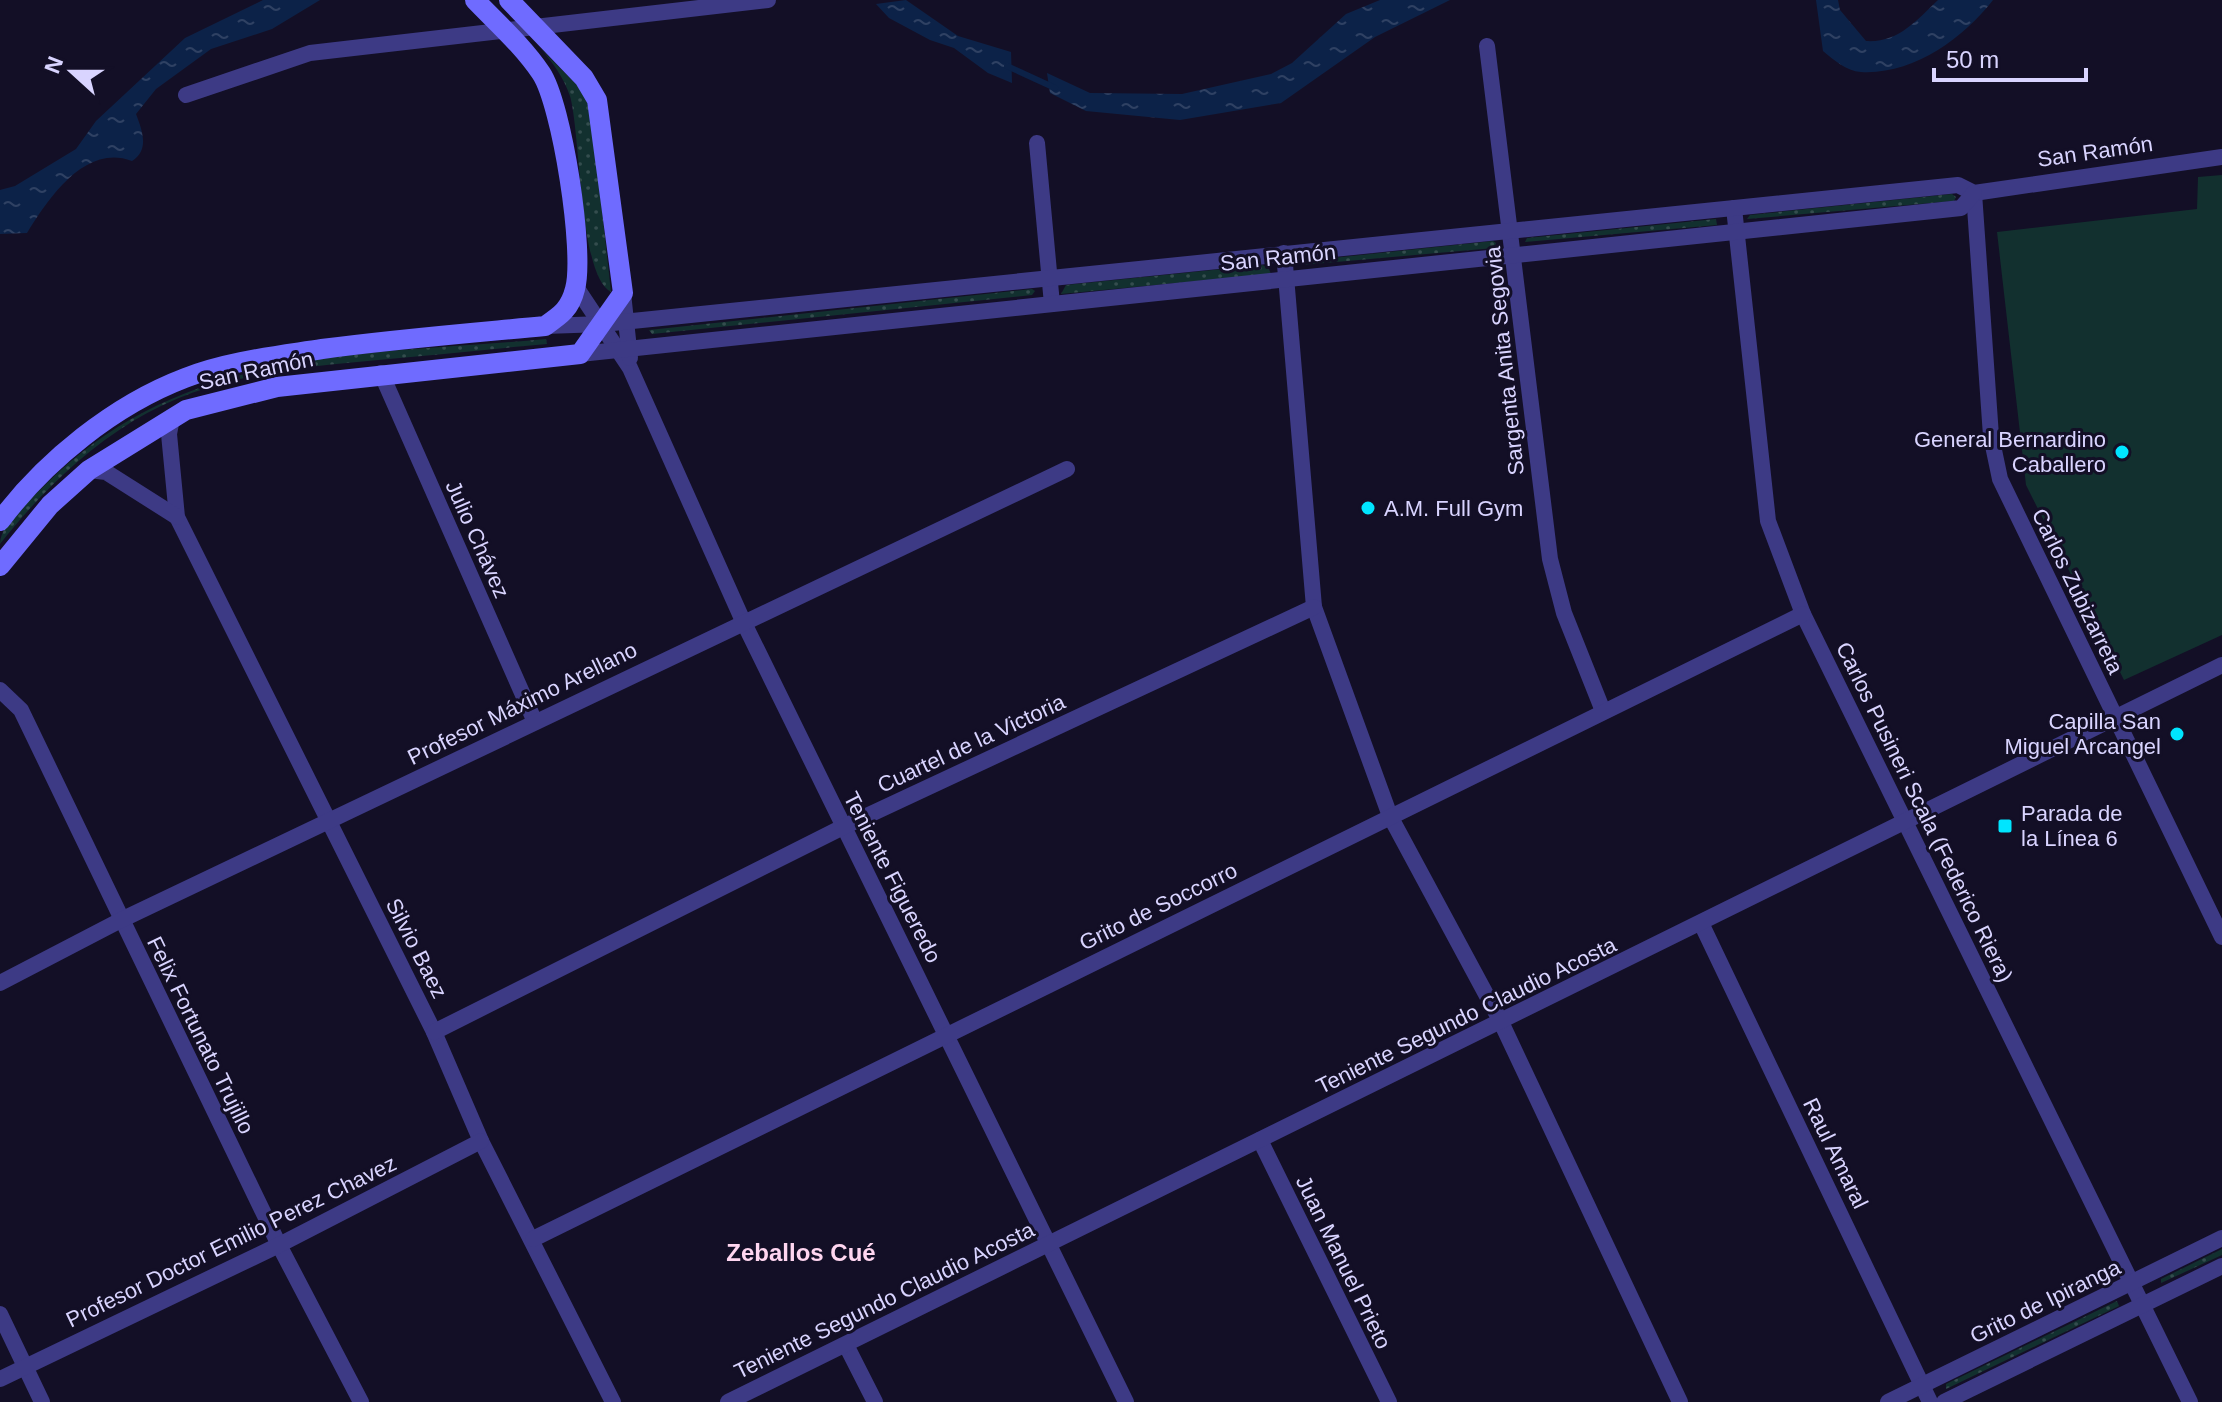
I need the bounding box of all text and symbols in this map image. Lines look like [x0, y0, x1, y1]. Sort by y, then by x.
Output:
north arrow [32, 32, 112, 112]
scale bar [1934, 32, 2086, 82]
text: 50 m [1946, 46, 1999, 73]
text: N [39, 53, 68, 77]
street label: San Ramón [2036, 131, 2154, 172]
street label: San Ramón [1219, 239, 1337, 276]
street label: Sargenta Anita Segovia [1480, 245, 1529, 477]
street label: San Ramón [197, 346, 316, 395]
place label: General Bernardino Caballero [1914, 427, 2106, 477]
marker: General Bernardino Caballero [2113, 443, 2131, 461]
street label: Julio Chávez [441, 477, 515, 602]
place label: A.M. Full Gym [1384, 496, 1523, 521]
marker: A.M. Full Gym [1359, 499, 1377, 517]
street label: Carlos Zubizarreta [2027, 504, 2129, 679]
street label: Profesor Máximo Arellano [404, 637, 641, 770]
street label: Carlos Pusineri Scala (Federico Riera) [1831, 638, 2018, 986]
street label: Cuartel de la Victoria [874, 689, 1070, 798]
place label: Capilla San Miguel Arcangel [2004, 709, 2161, 759]
marker: Capilla San Miguel Arcangel [2168, 725, 2186, 743]
street label: Teniente Figueredo [839, 788, 946, 967]
place label: Parada de la Línea 6 [2021, 801, 2123, 851]
marker: Parada de la Línea 6 [1996, 817, 2014, 835]
street label: Grito de Soccorro [1075, 857, 1241, 955]
street label: Silvio Baez [381, 894, 452, 1002]
street label: Teniente Segundo Claudio Acosta [1312, 931, 1621, 1099]
street label: Felix Fortunato Trujillo [142, 932, 259, 1138]
street label: Raul Amaral [1798, 1094, 1873, 1213]
street label: Profesor Doctor Emilio Perez Chavez [62, 1150, 400, 1333]
street label: Juan Manuel Prieto [1291, 1172, 1396, 1353]
street label: Teniente Segundo Claudio Acosta [730, 1216, 1039, 1384]
district label: Zeballos Cué [726, 1239, 876, 1266]
street label: Grito de Ipiranga [1966, 1254, 2125, 1349]

